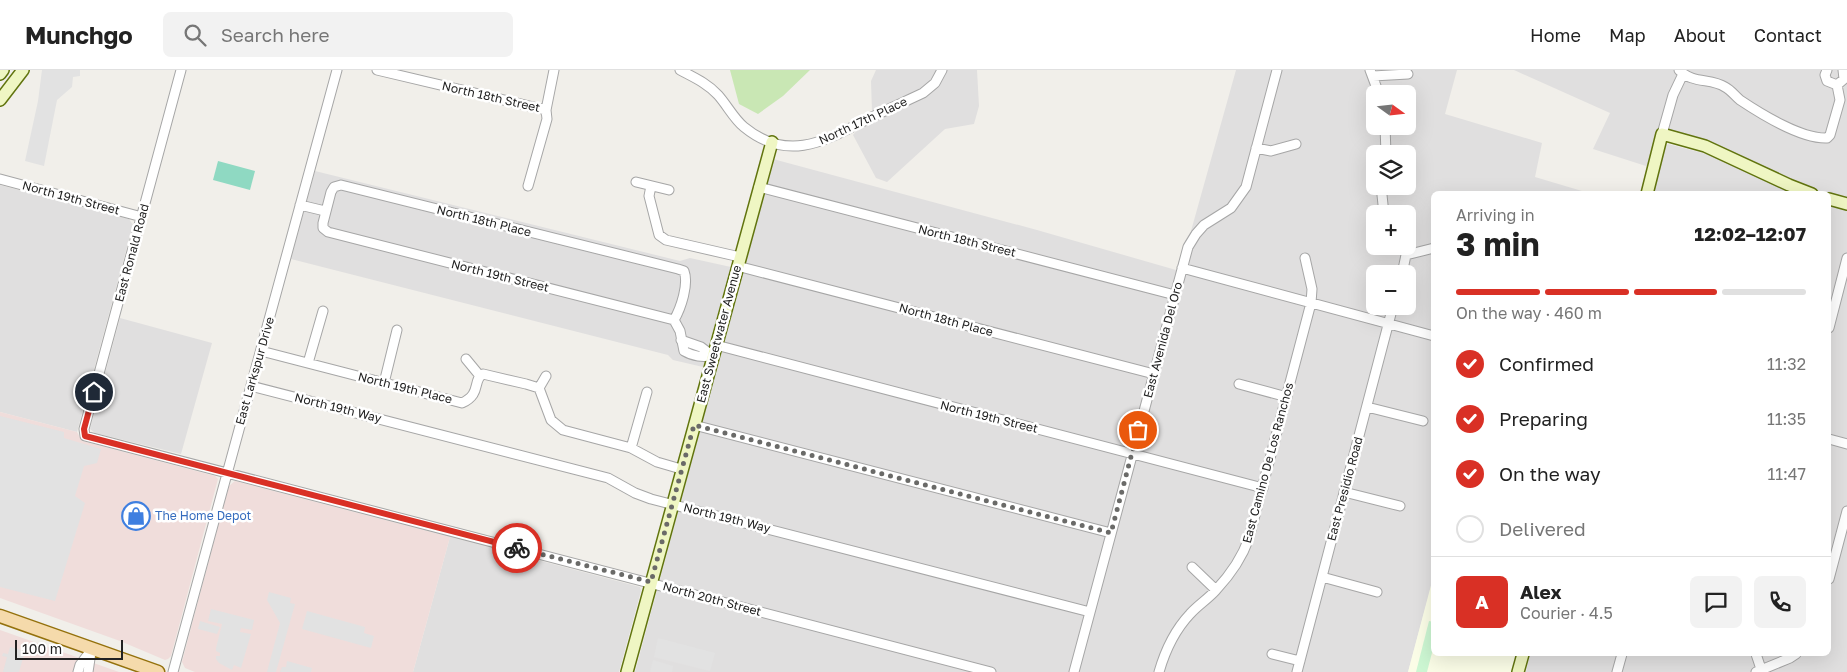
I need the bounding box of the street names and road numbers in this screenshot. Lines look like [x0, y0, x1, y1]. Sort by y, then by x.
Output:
street label: North 18th Street [441, 78, 542, 115]
street label: North 17th Place [816, 93, 909, 148]
street label: North 19th Street [21, 177, 122, 218]
street label: East Ronald Road [111, 202, 152, 304]
street label: North 18th Place [435, 202, 533, 239]
street label: North 18th Street [917, 221, 1018, 260]
street label: North 19th Street [450, 256, 551, 295]
street label: East Sweetwater Avenue [693, 263, 744, 404]
street label: East Avenida Del Oro [1140, 280, 1185, 400]
street label: North 18th Place [897, 300, 995, 339]
street label: East Larkspur Drive [232, 315, 277, 427]
street label: North 19th Place [356, 369, 454, 406]
street label: East Camino De Los Ranchos [1239, 381, 1296, 545]
street label: North 19th Way [293, 389, 383, 426]
street label: North 19th Street [939, 397, 1040, 436]
street label: East Presidio Road [1323, 435, 1366, 543]
street label: North 19th Way [682, 499, 772, 536]
street label: North 20th Street [661, 578, 763, 619]

